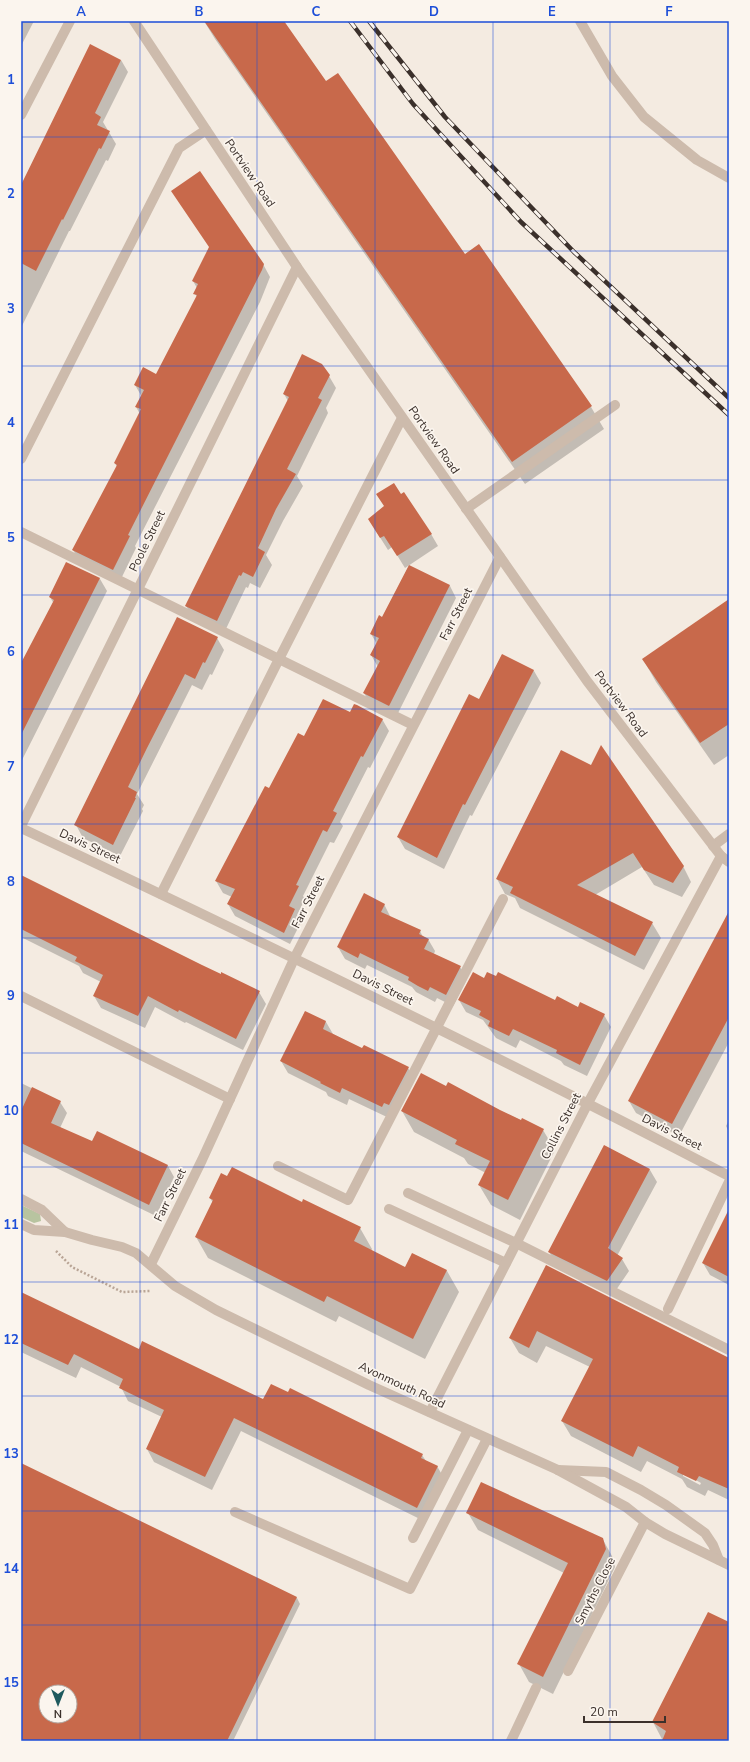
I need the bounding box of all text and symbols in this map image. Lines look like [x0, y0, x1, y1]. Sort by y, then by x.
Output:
text: A [76, 3, 86, 21]
text: B [195, 3, 204, 21]
text: C [312, 3, 321, 21]
text: D [429, 3, 439, 21]
text: E [548, 3, 556, 21]
text: F [665, 3, 673, 21]
text: 1 [7, 71, 15, 89]
street label: Portview Road [221, 136, 279, 210]
text: 2 [7, 185, 15, 203]
text: 3 [7, 300, 15, 318]
street label: Portview Road [405, 403, 463, 477]
text: 4 [7, 414, 15, 432]
street label: Poole Street [125, 507, 169, 574]
text: 5 [7, 529, 15, 547]
street label: Farr Street [436, 584, 476, 643]
text: 6 [7, 643, 15, 661]
street label: Portview Road [591, 668, 651, 740]
text: 7 [7, 758, 15, 776]
street label: Davis Street [57, 825, 124, 867]
street label: Farr Street [288, 872, 328, 931]
text: 8 [7, 873, 15, 891]
street label: Davis Street [350, 965, 417, 1009]
text: 9 [7, 987, 15, 1005]
street label: Collins Street [537, 1089, 585, 1162]
text: 10 [3, 1102, 19, 1120]
street label: Davis Street [639, 1110, 706, 1154]
street label: Farr Street [150, 1165, 190, 1224]
text: 11 [3, 1216, 19, 1234]
text: 12 [3, 1331, 19, 1349]
street label: Avonmouth Road [356, 1358, 448, 1412]
text: 13 [3, 1445, 19, 1463]
street label: Smyths Close [571, 1554, 619, 1628]
text: 14 [3, 1560, 19, 1578]
text: 15 [3, 1674, 19, 1692]
north arrow [38, 1684, 78, 1724]
scale bar [584, 1698, 665, 1724]
text: 20 m [590, 1704, 618, 1720]
text: N [54, 1706, 62, 1721]

